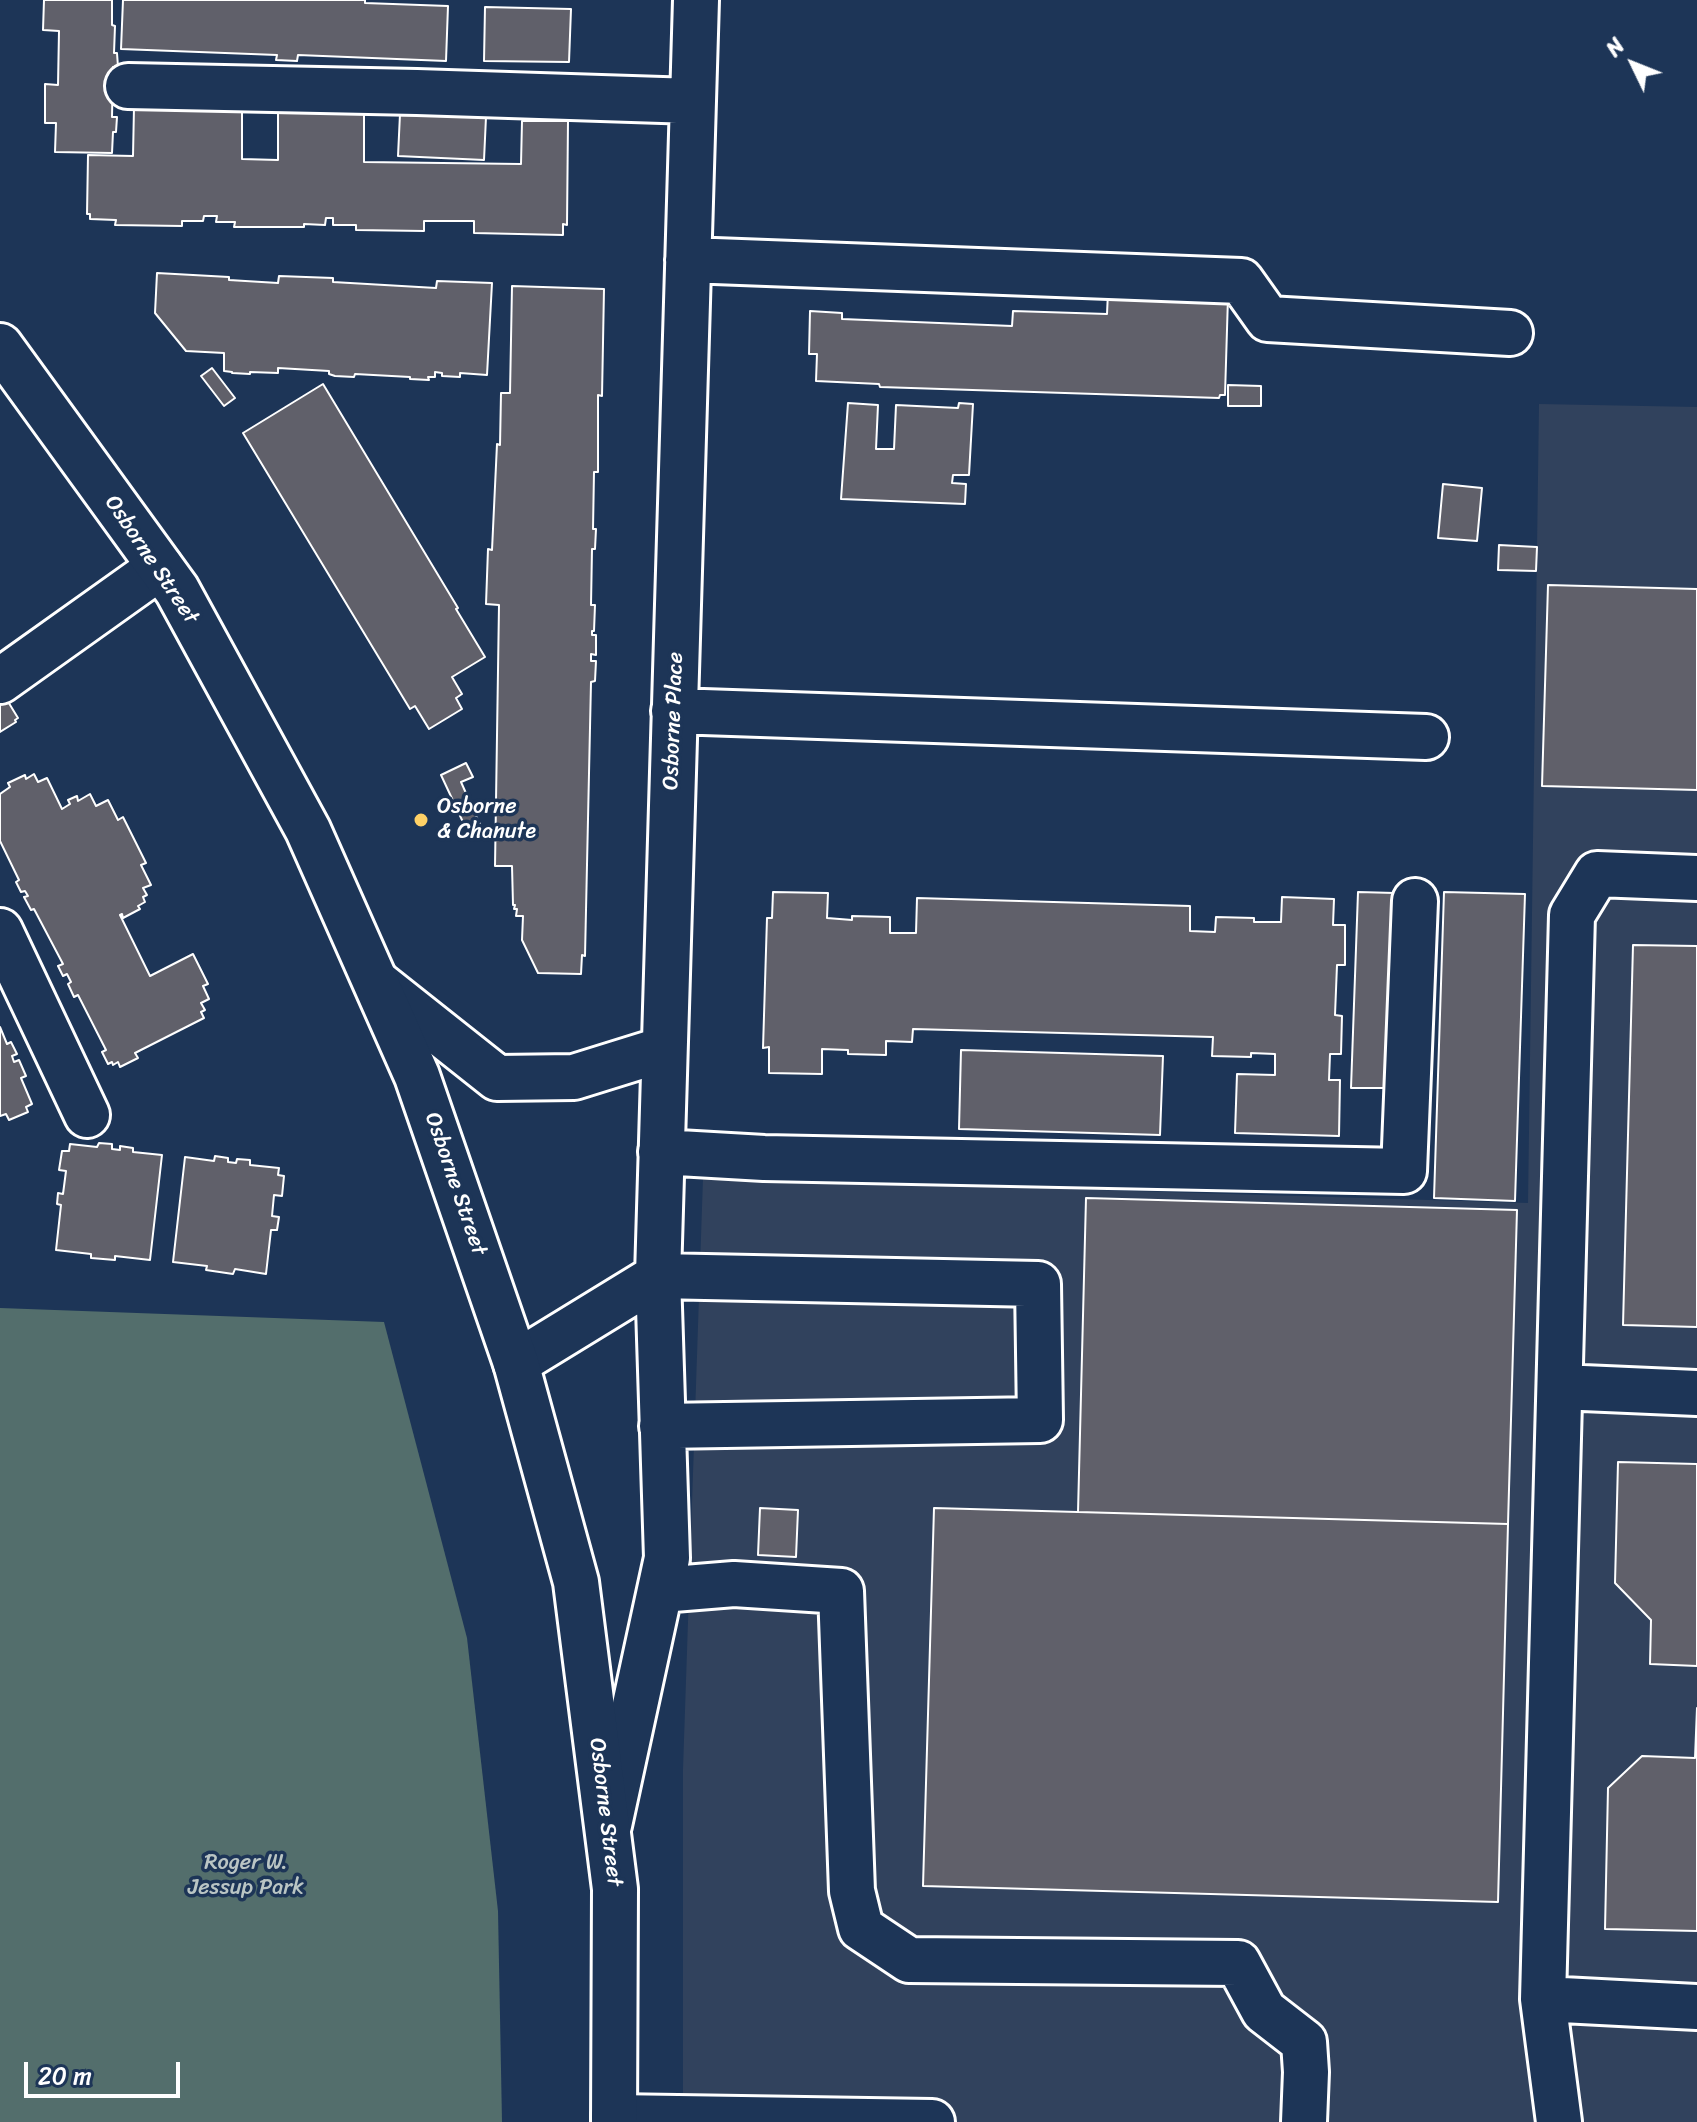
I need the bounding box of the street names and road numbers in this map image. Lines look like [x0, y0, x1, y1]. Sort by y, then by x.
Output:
street label: Osborne Street [98, 491, 204, 629]
street label: Osborne Place [658, 652, 690, 790]
street label: Osborne Street [418, 1109, 492, 1259]
street label: Osborne Street [583, 1736, 627, 1888]

